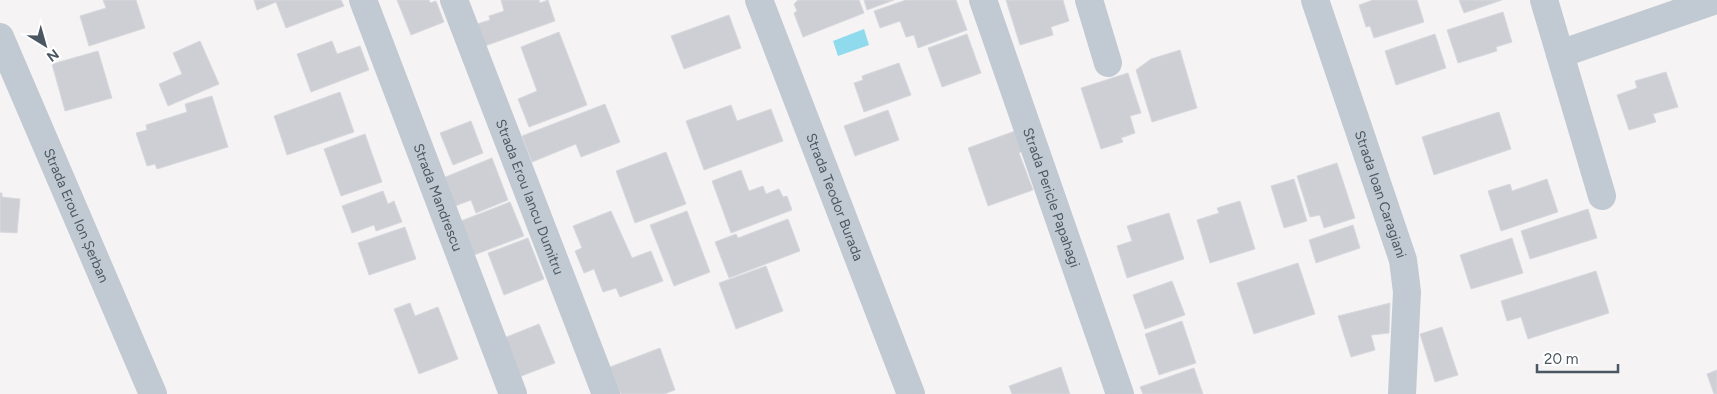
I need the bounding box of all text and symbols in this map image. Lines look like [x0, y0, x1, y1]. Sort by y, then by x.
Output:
north arrow [20, 20, 70, 70]
text: N [43, 45, 62, 65]
street label: Strada Erou Iancu Dumitru [492, 117, 567, 277]
street label: Strada Pericle Papahagi [1019, 125, 1083, 270]
street label: Strada Ioan Caragiani [1351, 128, 1410, 260]
street label: Strada Teodor Burada [802, 131, 867, 263]
street label: Strada Mandrescu [409, 141, 466, 254]
street label: Strada Erou Ion Șerban [40, 146, 112, 285]
scale bar [1537, 342, 1618, 374]
text: 20 m [1544, 350, 1578, 368]

